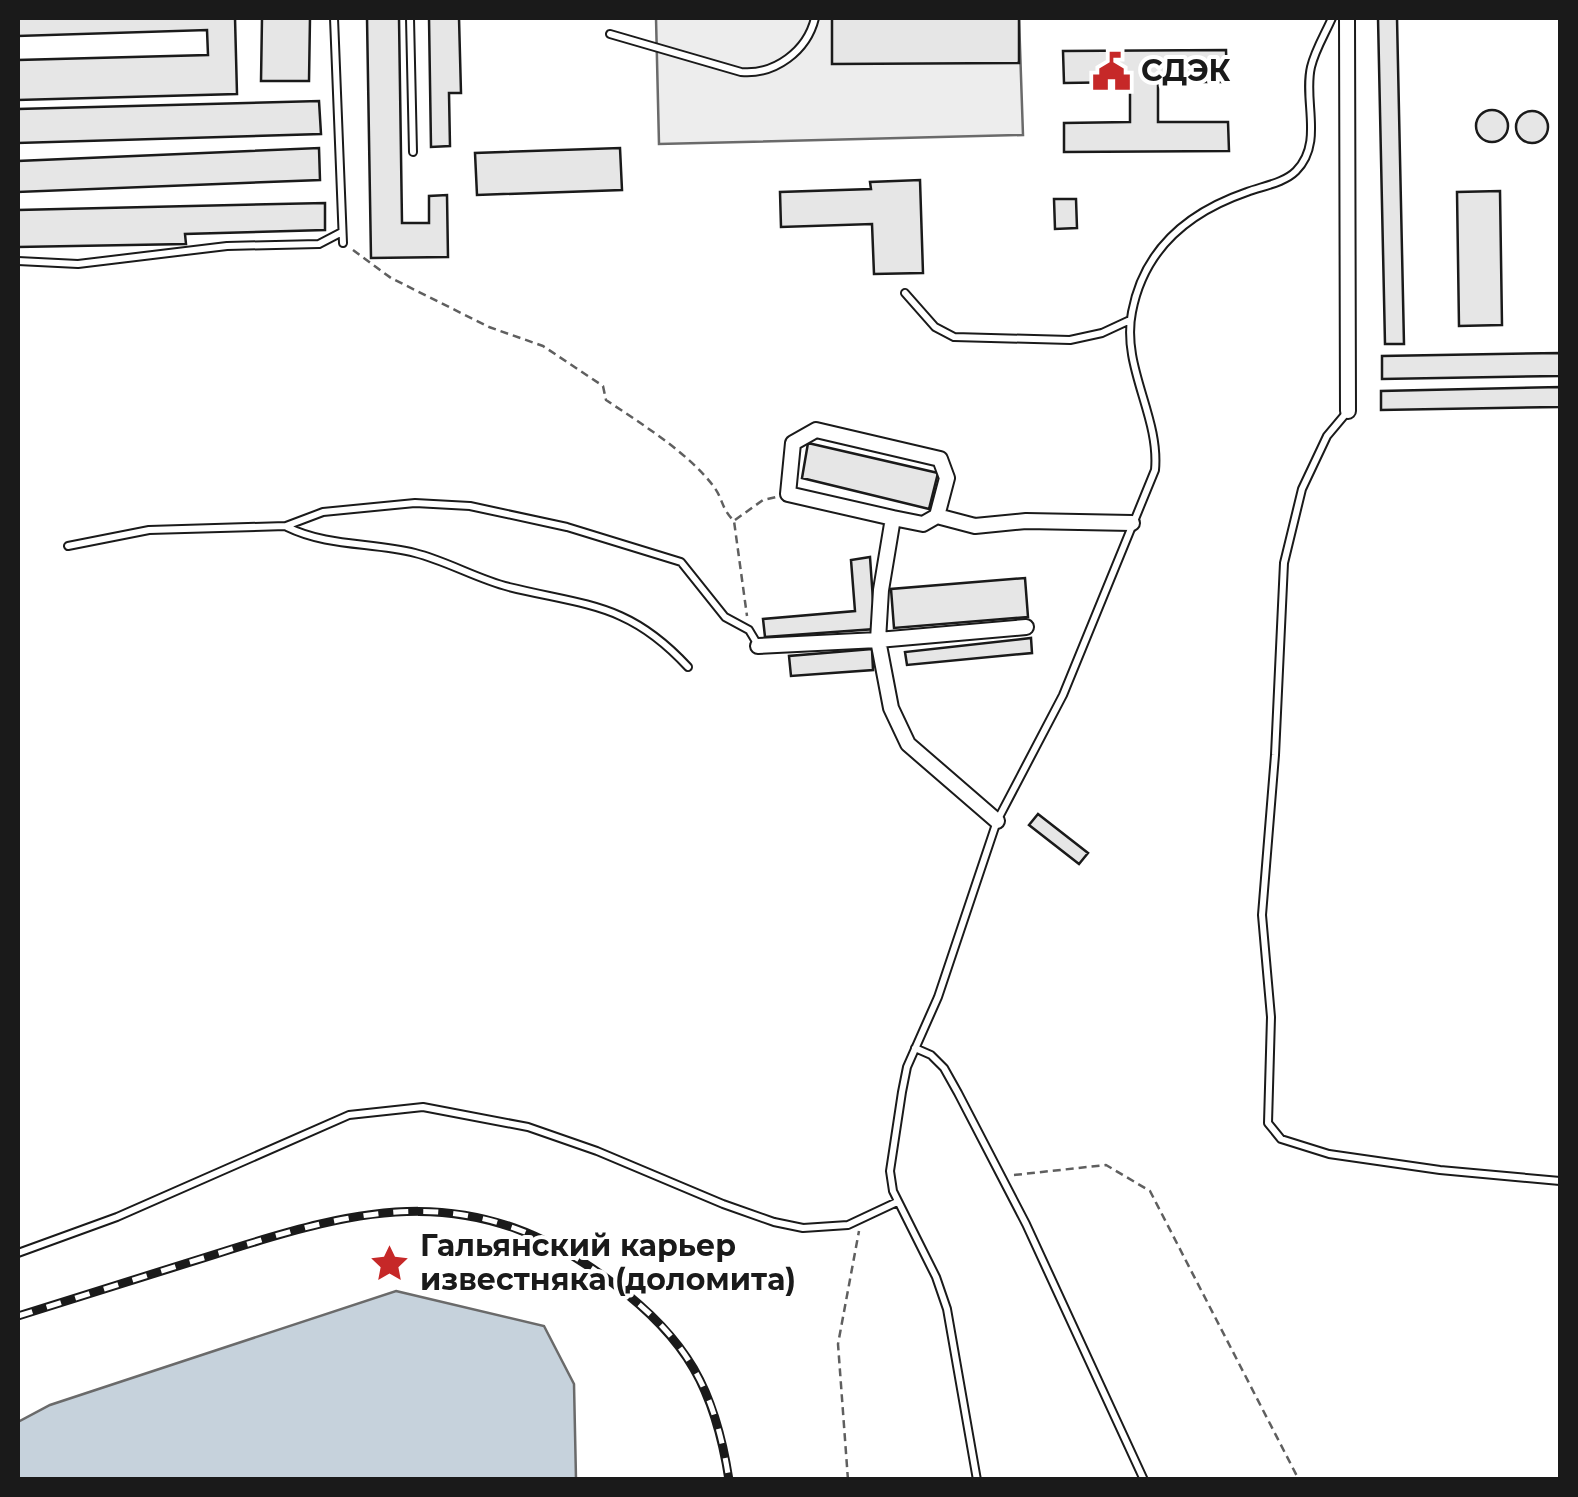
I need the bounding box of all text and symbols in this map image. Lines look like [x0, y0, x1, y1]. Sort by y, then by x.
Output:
public building icon: СДЭК [1090, 50, 1132, 92]
place label: СДЭК [1141, 52, 1231, 89]
place label: Гальянский карьер известняка (доломита) [420, 1227, 796, 1298]
place icon: Гальянский карьер известняка (доломита) [369, 1242, 411, 1284]

